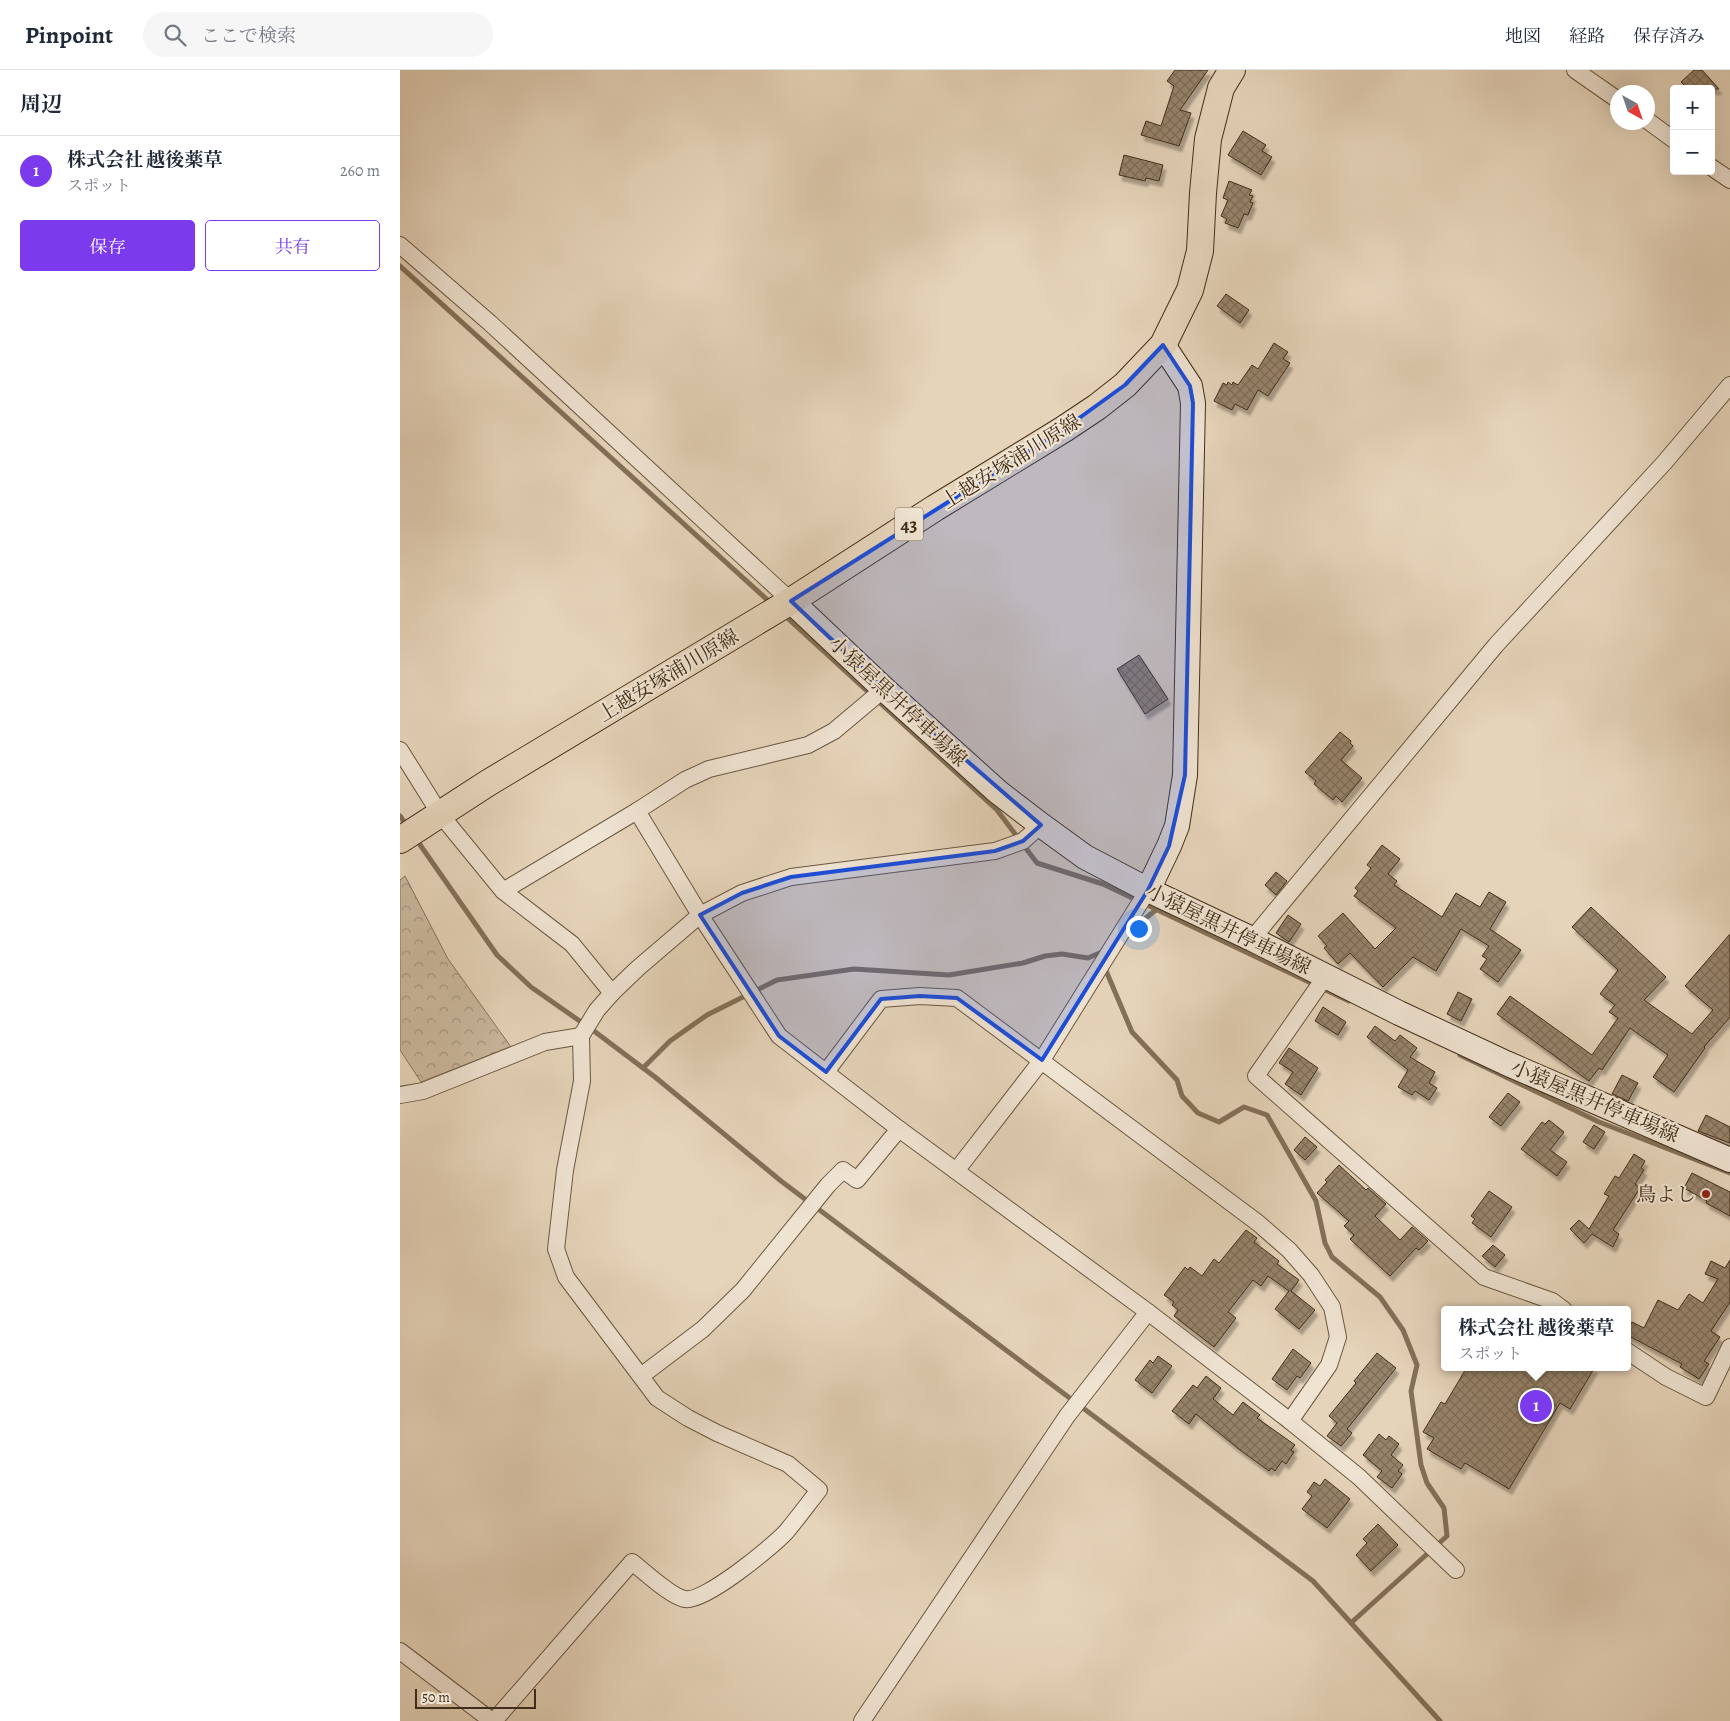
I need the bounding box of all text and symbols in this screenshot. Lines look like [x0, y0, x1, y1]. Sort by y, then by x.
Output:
search box [143, 12, 493, 57]
text: Pinpoint [25, 19, 113, 51]
icon: search [161, 21, 189, 49]
text: ここで検索 [201, 23, 296, 49]
text: 地図 [1505, 24, 1541, 48]
text: 経路 [1569, 24, 1605, 48]
text: 保存済み [1633, 24, 1705, 48]
north arrow [1610, 85, 1655, 130]
map controls [1670, 85, 1715, 175]
button: + [1670, 85, 1715, 130]
text: 周辺 [20, 90, 62, 118]
button: − [1670, 130, 1715, 175]
text: 株式会社 越後薬草 [67, 147, 222, 173]
text: 1 [33, 160, 39, 182]
text: 260 m [340, 160, 380, 182]
text: スポット [67, 175, 131, 197]
button: 保存 [20, 220, 195, 271]
button: 共有 [205, 220, 380, 271]
street label: 上越安塚浦川原線 [936, 408, 1086, 515]
road number: 43 [895, 508, 923, 540]
street label: 上越安塚浦川原線 [593, 623, 744, 728]
street label: 小猿屋黒井停車場線 [823, 630, 973, 773]
street label: 小猿屋黒井停車場線 [1142, 878, 1316, 981]
your location [1126, 916, 1152, 942]
street label: 小猿屋黒井停車場線 [1507, 1054, 1683, 1149]
place label: 鳥よし [1636, 1181, 1696, 1208]
marker: 鳥よし [1700, 1188, 1712, 1200]
popup [1441, 1306, 1631, 1371]
text: 株式会社 越後薬草 [1458, 1315, 1614, 1341]
text: スポット [1458, 1343, 1522, 1365]
pin: 1 [1520, 1387, 1552, 1425]
scale bar [415, 1686, 536, 1709]
text: 50 m [422, 1688, 450, 1707]

